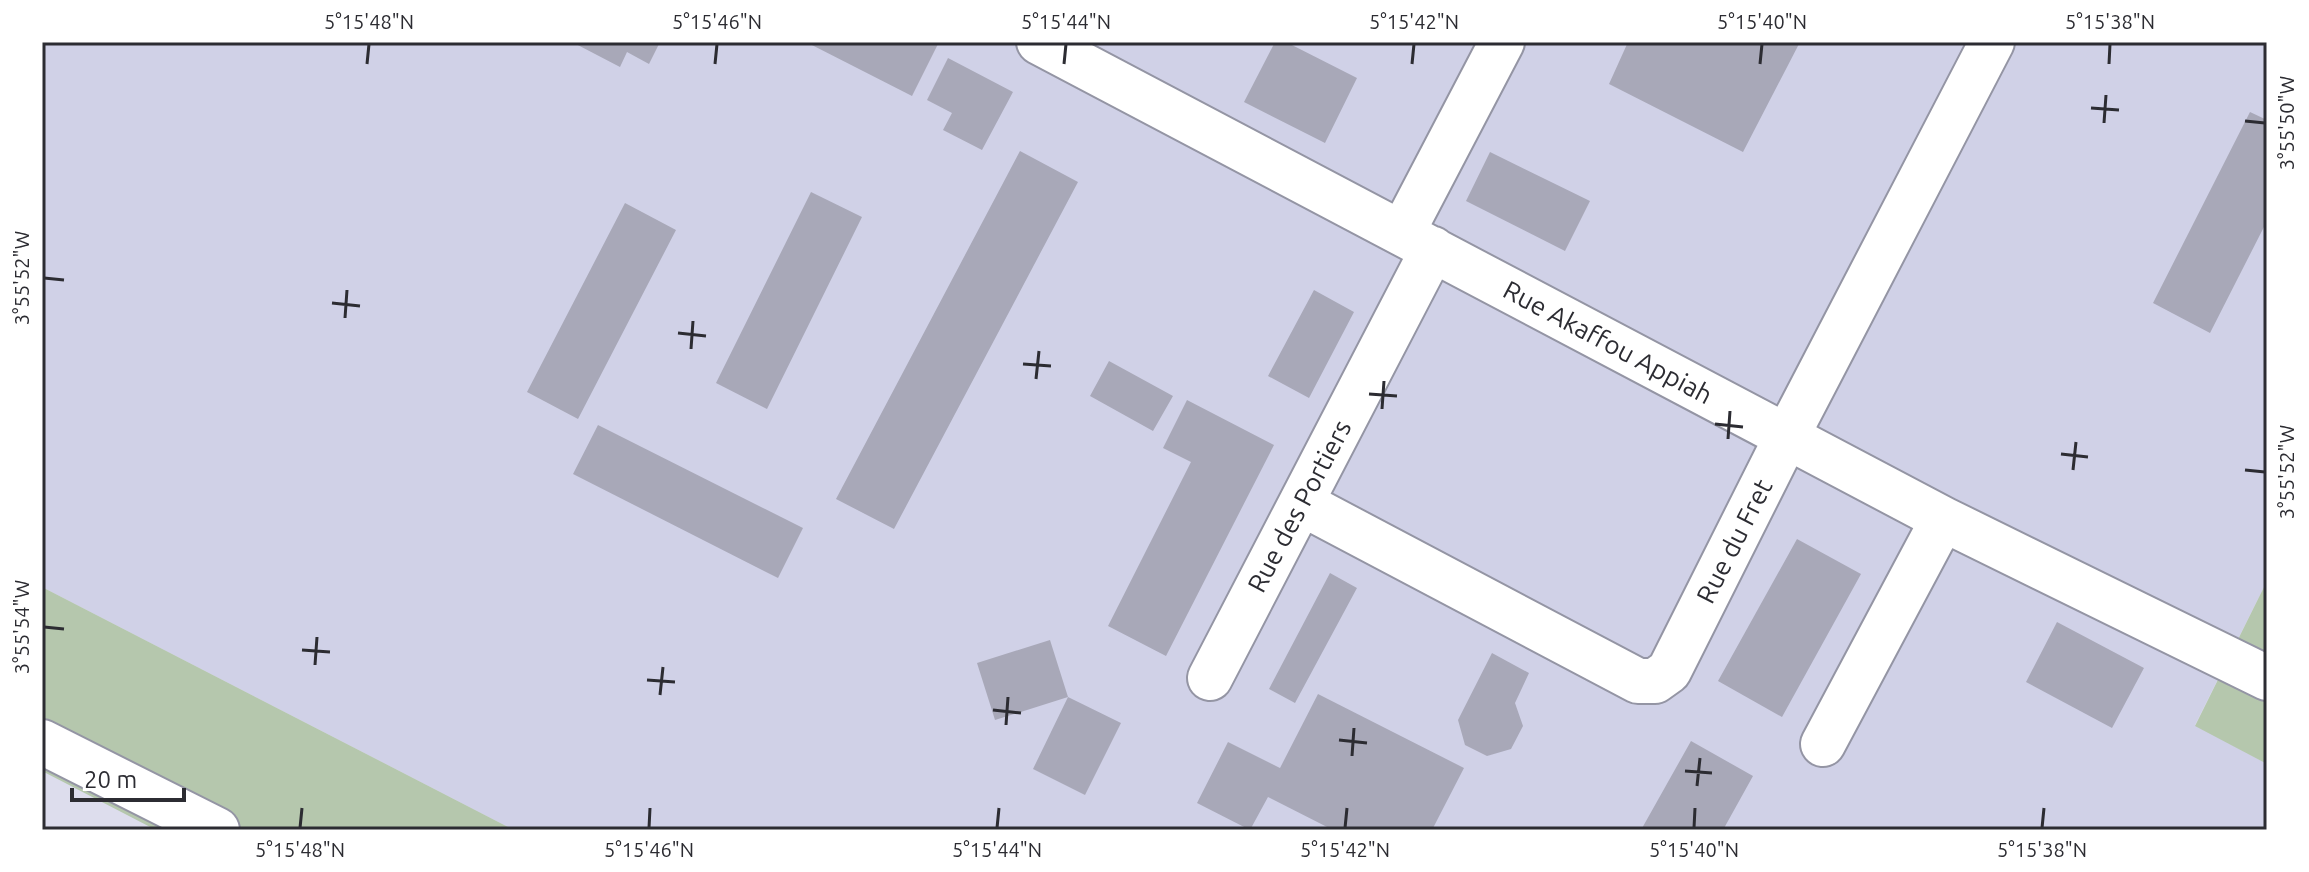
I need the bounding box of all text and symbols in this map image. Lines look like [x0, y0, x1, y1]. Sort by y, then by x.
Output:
text: 5°15'48"N [324, 10, 414, 33]
text: 5°15'46"N [672, 10, 762, 33]
text: 5°15'44"N [1021, 10, 1111, 33]
text: 5°15'42"N [1369, 10, 1459, 33]
text: 5°15'40"N [1717, 10, 1807, 33]
text: 5°15'38"N [2065, 10, 2155, 33]
text: 3°55'50"W [2275, 76, 2298, 170]
text: 3°55'52"W [10, 231, 33, 325]
street label: Rue Akaffou Appiah [1499, 275, 1717, 409]
street label: Rue des Portiers [1241, 415, 1357, 597]
text: 3°55'52"W [2275, 425, 2298, 519]
street label: Rue du Fret [1690, 474, 1778, 608]
text: 3°55'54"W [10, 580, 33, 674]
scale bar [72, 752, 184, 802]
text: 20 m [84, 766, 137, 793]
text: 5°15'48"N [255, 838, 345, 861]
text: 5°15'46"N [604, 838, 694, 861]
text: 5°15'44"N [952, 838, 1042, 861]
text: 5°15'42"N [1300, 838, 1390, 861]
text: 5°15'40"N [1649, 838, 1739, 861]
text: 5°15'38"N [1997, 838, 2087, 861]

